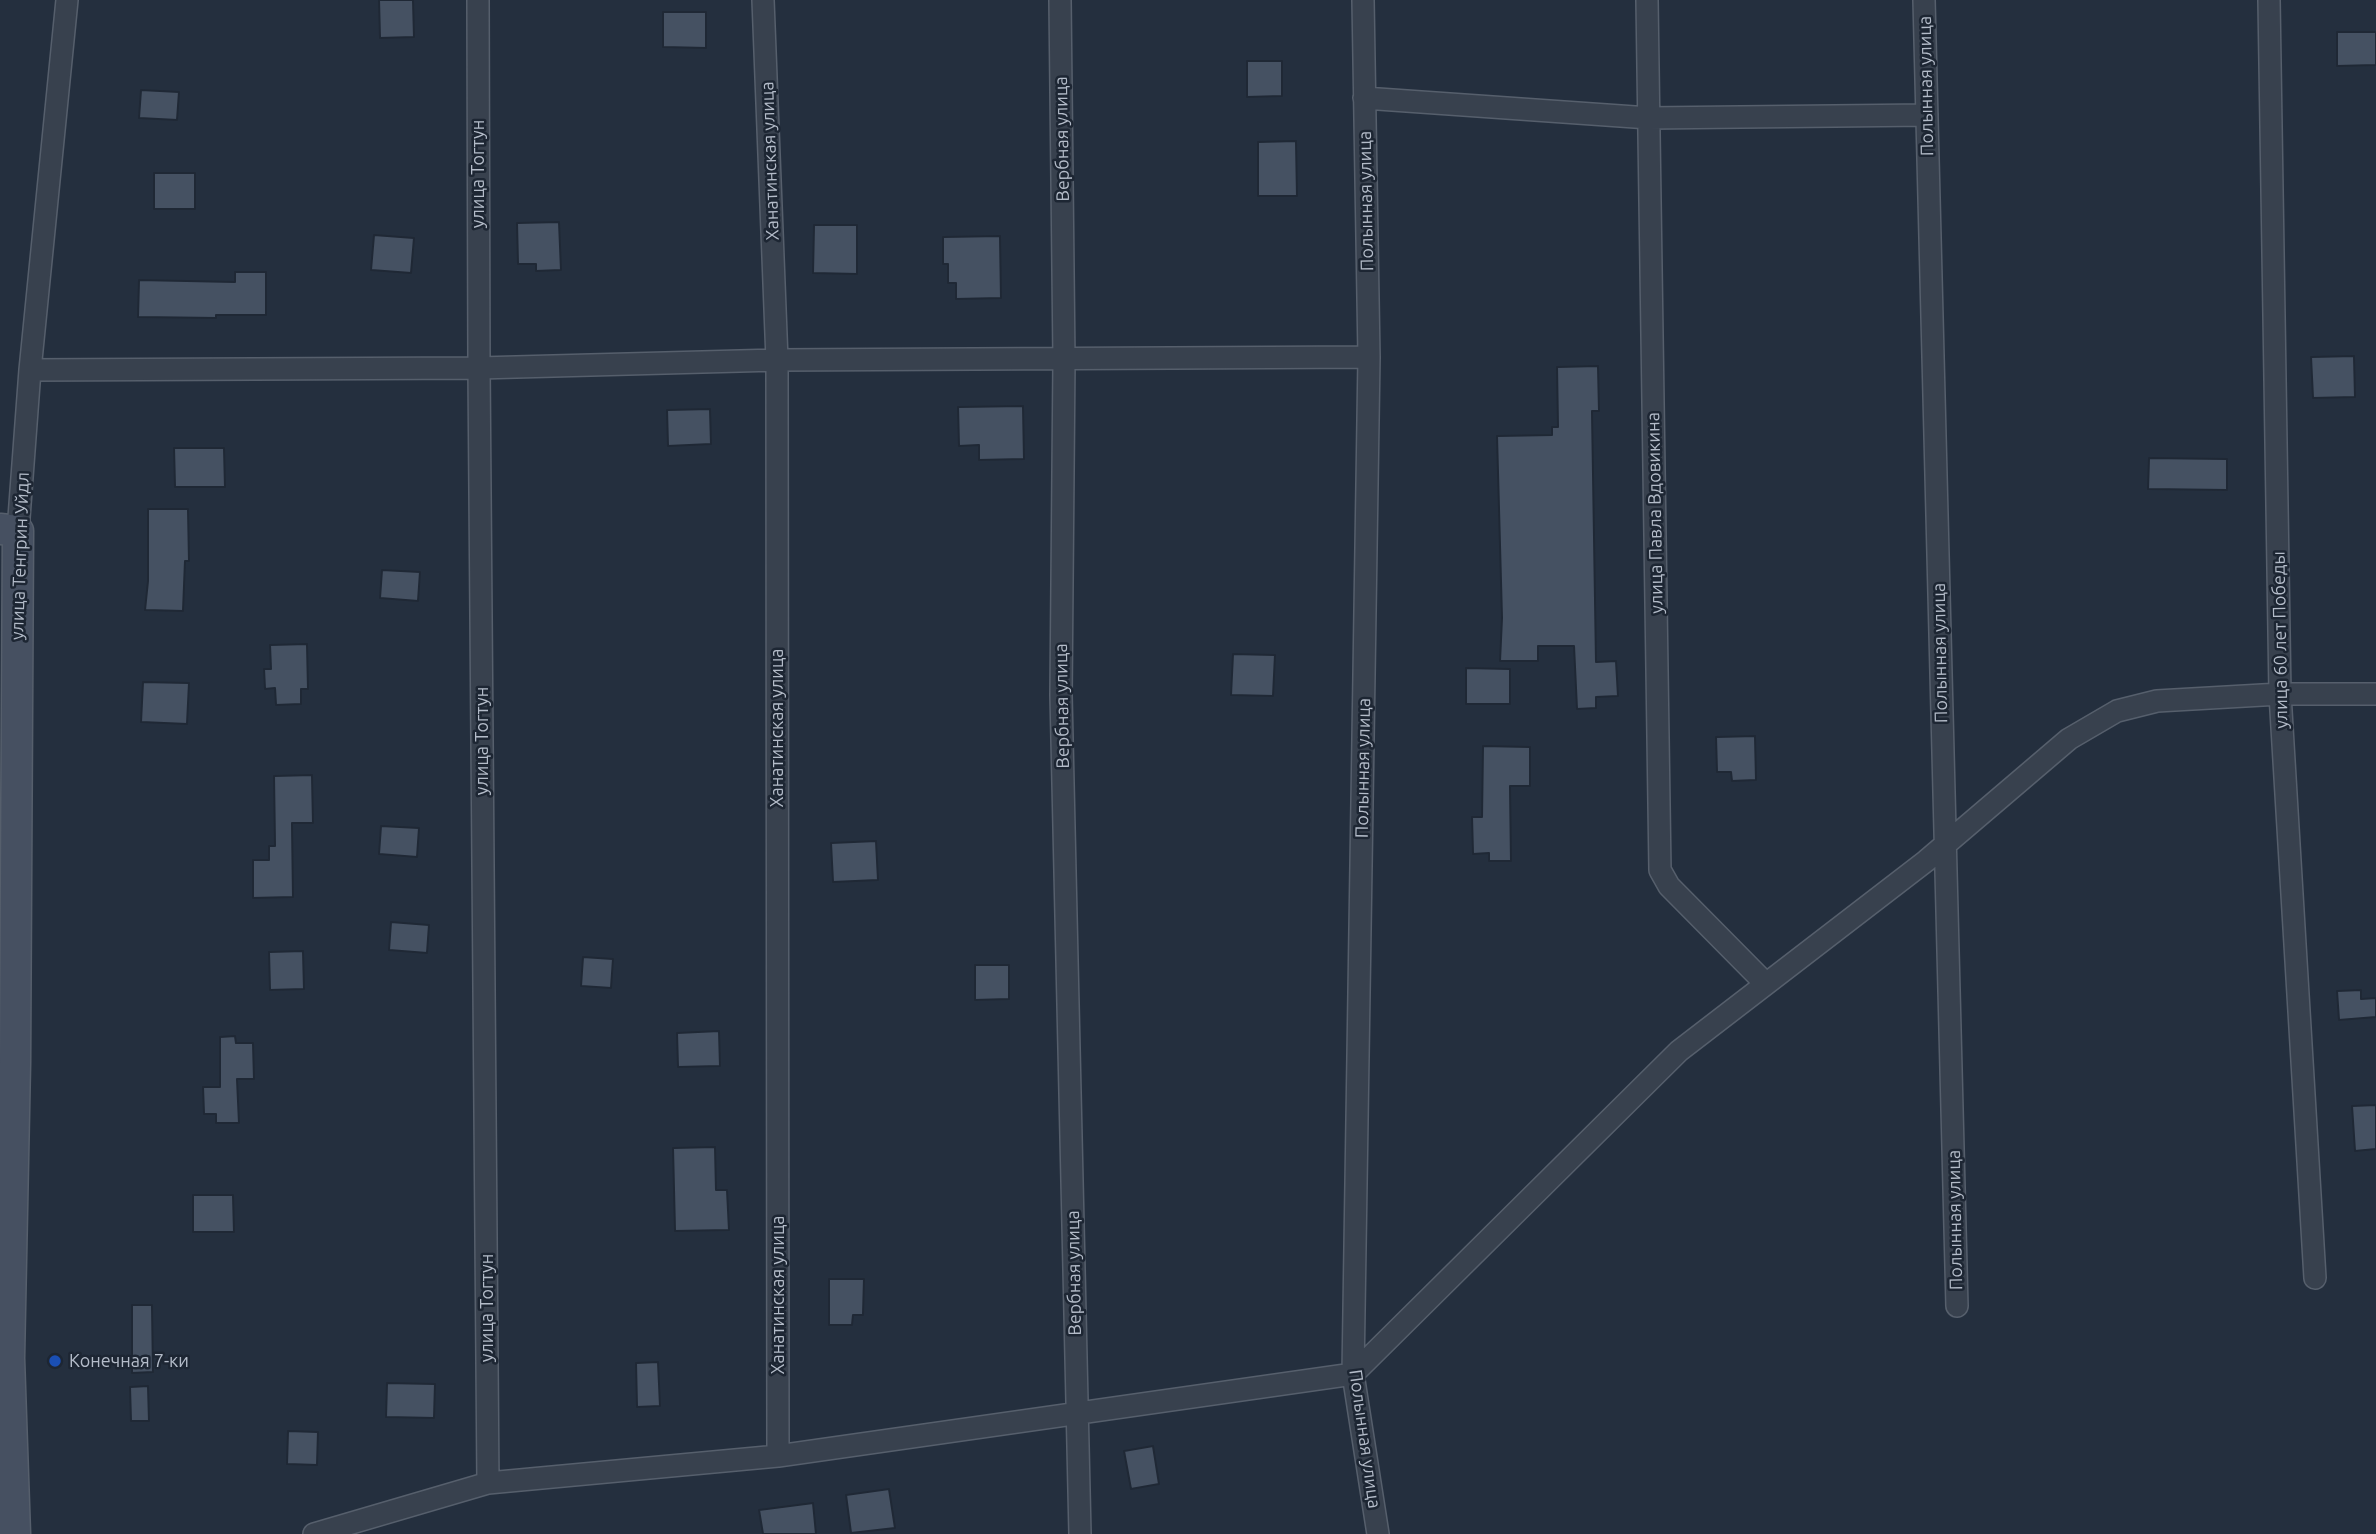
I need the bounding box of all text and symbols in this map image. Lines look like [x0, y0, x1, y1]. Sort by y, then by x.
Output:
street label: Полынная улица [1914, 16, 1938, 156]
street label: Вербная улица [1050, 76, 1074, 202]
street label: Ханатинская улица [756, 81, 784, 241]
street label: улица Тогтун [467, 120, 489, 228]
street label: Полынная улица [1354, 131, 1378, 271]
street label: улица Павла Вдовикина [1642, 412, 1668, 614]
street label: улица Тенгрин Уйдл [6, 472, 34, 640]
street label: улица 60 лет Победы [2268, 551, 2292, 729]
street label: Полынная улица [1928, 583, 1952, 723]
street label: Вербная улица [1050, 643, 1074, 769]
street label: Ханатинская улица [766, 648, 788, 808]
street label: улица Тогтун [471, 687, 493, 795]
street label: Полынная улица [1351, 698, 1375, 838]
street label: Полынная улица [1943, 1150, 1967, 1290]
street label: Вербная улица [1062, 1210, 1086, 1336]
street label: Ханатинская улица [767, 1215, 789, 1375]
street label: улица Тогтун [476, 1254, 498, 1362]
place label: Конечная 7-ки [69, 1350, 189, 1372]
marker: Конечная 7-ки [47, 1353, 63, 1369]
street label: Полынная улица [1345, 1368, 1385, 1510]

